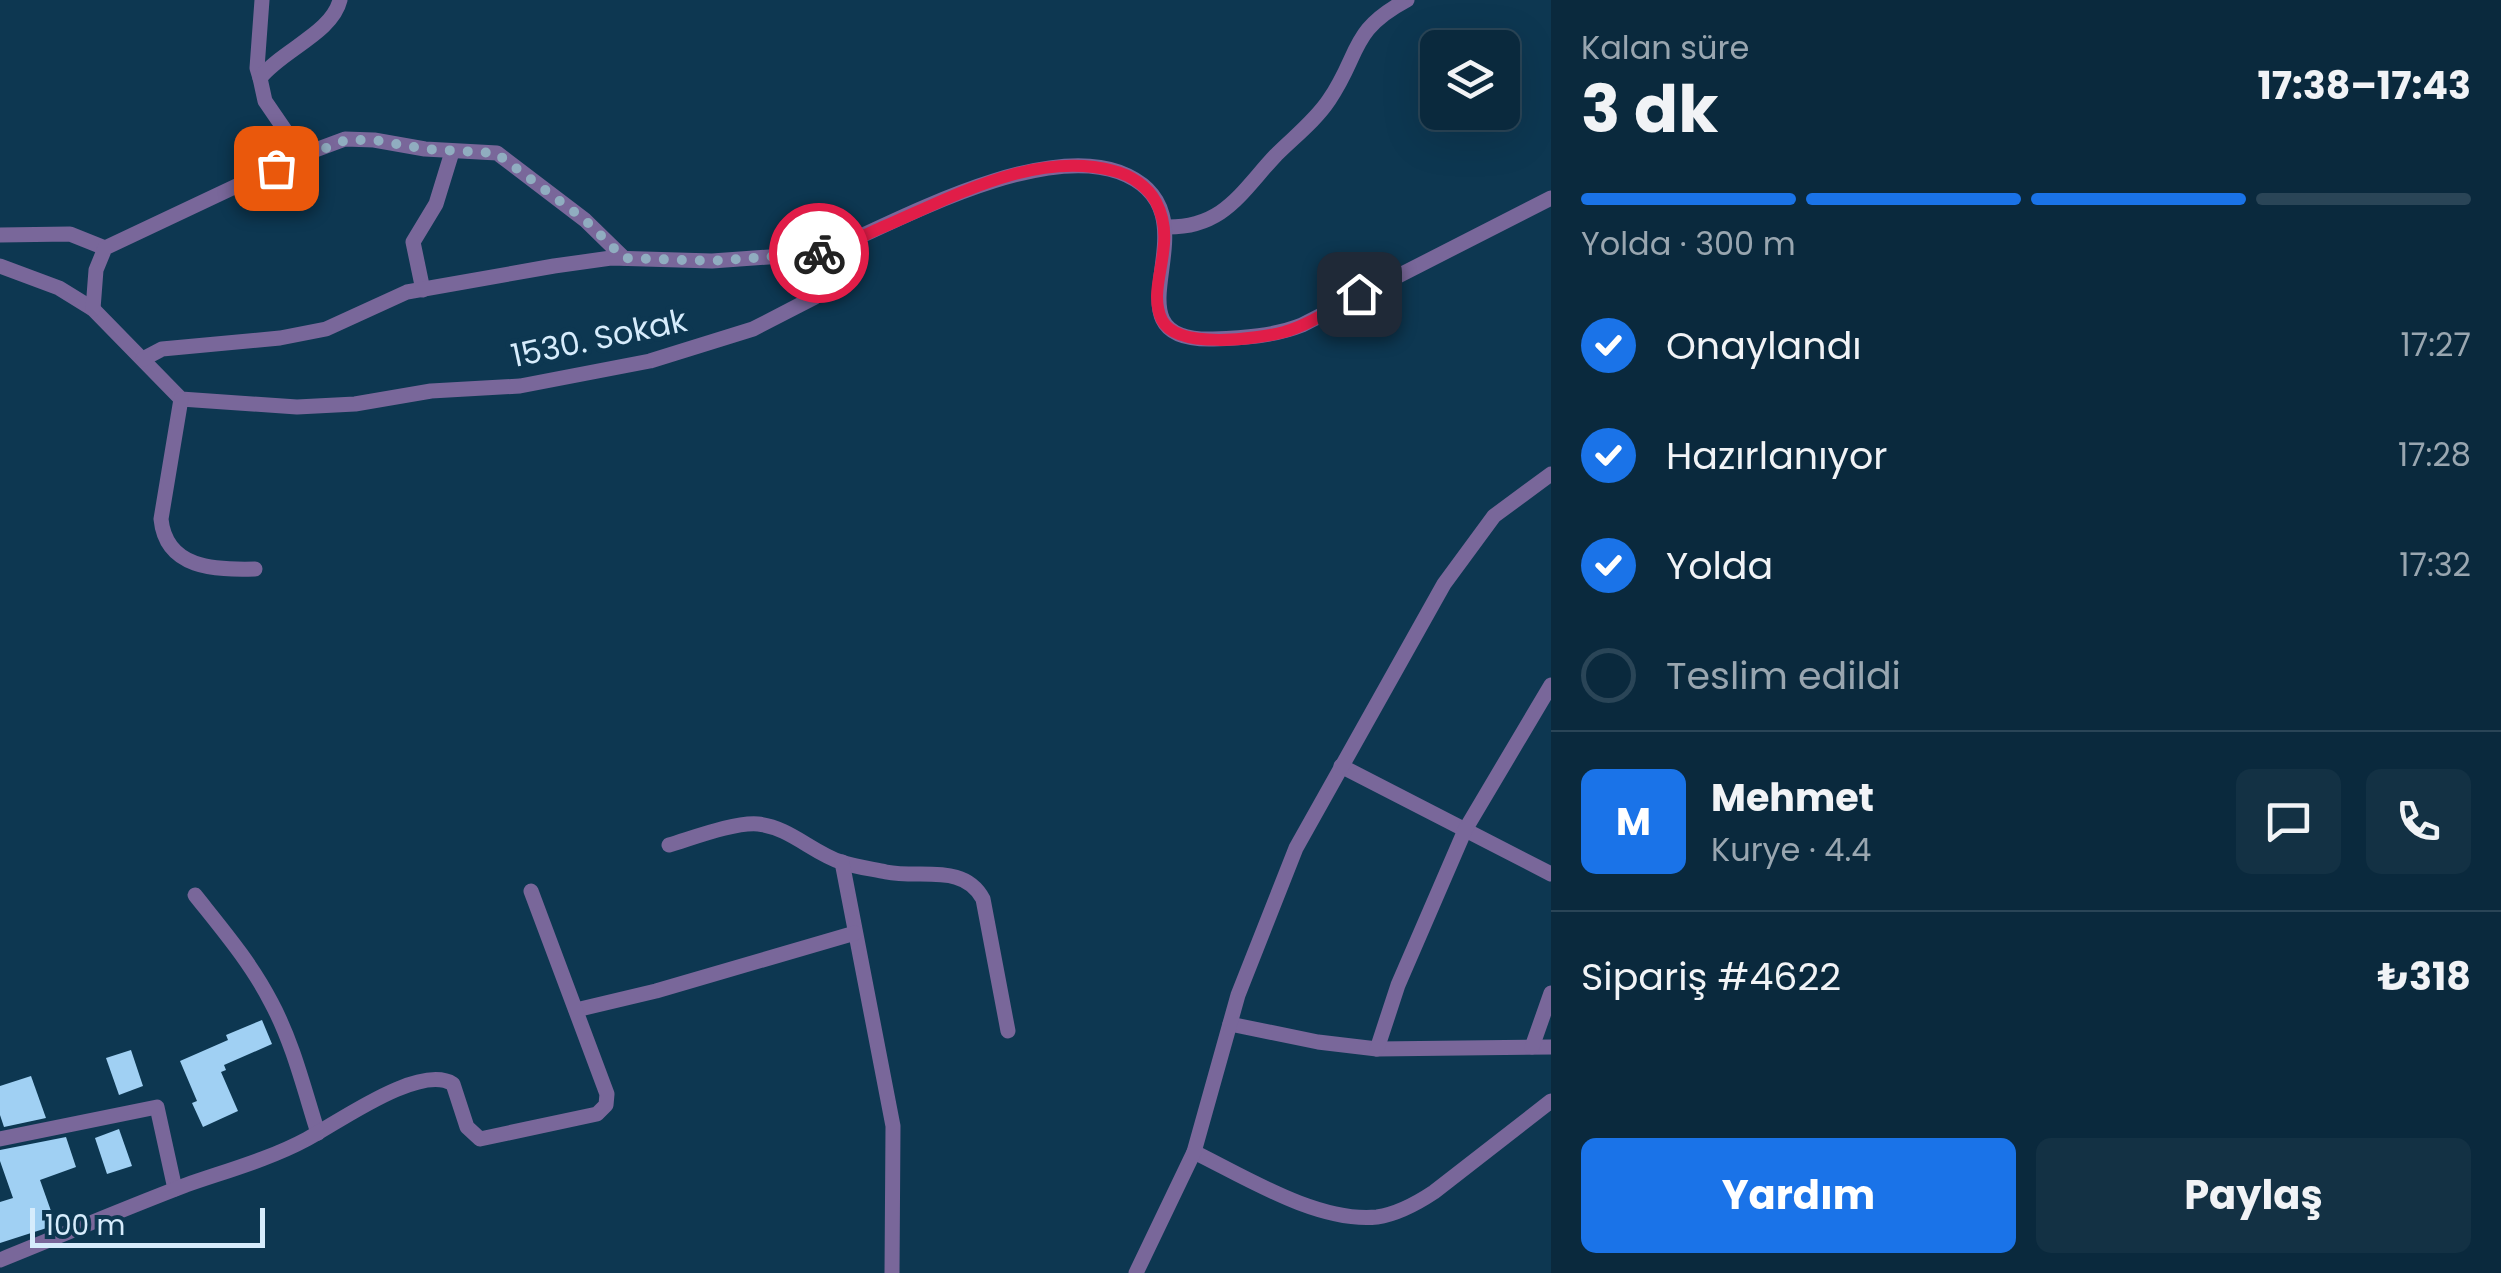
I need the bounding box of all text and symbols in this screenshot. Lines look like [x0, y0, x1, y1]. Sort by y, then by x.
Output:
text: Kalan süre [1581, 25, 1749, 70]
map controls [1420, 30, 1520, 130]
button: layers [1420, 30, 1520, 130]
text: 17:38–17:43 [2257, 59, 2471, 112]
text: 3 dk [1581, 64, 1718, 155]
pin [234, 126, 319, 211]
icon: bag [249, 141, 304, 196]
courier [769, 203, 869, 303]
text: Yolda · 300 m [1581, 221, 1796, 266]
icon: bike [792, 226, 847, 281]
pin [1317, 252, 1402, 337]
icon: home [1332, 267, 1387, 322]
street label: 1530. Sokak [507, 297, 691, 378]
icon: check [1581, 318, 1636, 373]
text: Onaylandı [1666, 319, 1862, 372]
text: 17:27 [2401, 322, 2471, 367]
icon: check [1581, 428, 1636, 483]
text: Hazırlanıyor [1666, 429, 1887, 482]
text: 17:28 [2398, 432, 2471, 477]
icon: check [1581, 538, 1636, 593]
text: Yolda [1666, 539, 1773, 592]
text: 17:32 [2399, 542, 2471, 587]
text: Teslim edildi [1666, 649, 1901, 702]
button: chat [2236, 769, 2341, 874]
button: phone [2366, 769, 2471, 874]
text: Mehmet [1711, 771, 1874, 824]
text: M [1616, 795, 1651, 848]
text: Kurye · 4.4 [1711, 827, 1871, 872]
text: Sipariş #4622 [1581, 950, 1841, 1003]
text: ₺318 [2377, 950, 2471, 1003]
button: Yardım [1581, 1138, 2016, 1253]
button: Paylaş [2036, 1138, 2471, 1253]
scale bar [30, 1203, 265, 1248]
text: 100 m [45, 1206, 125, 1245]

